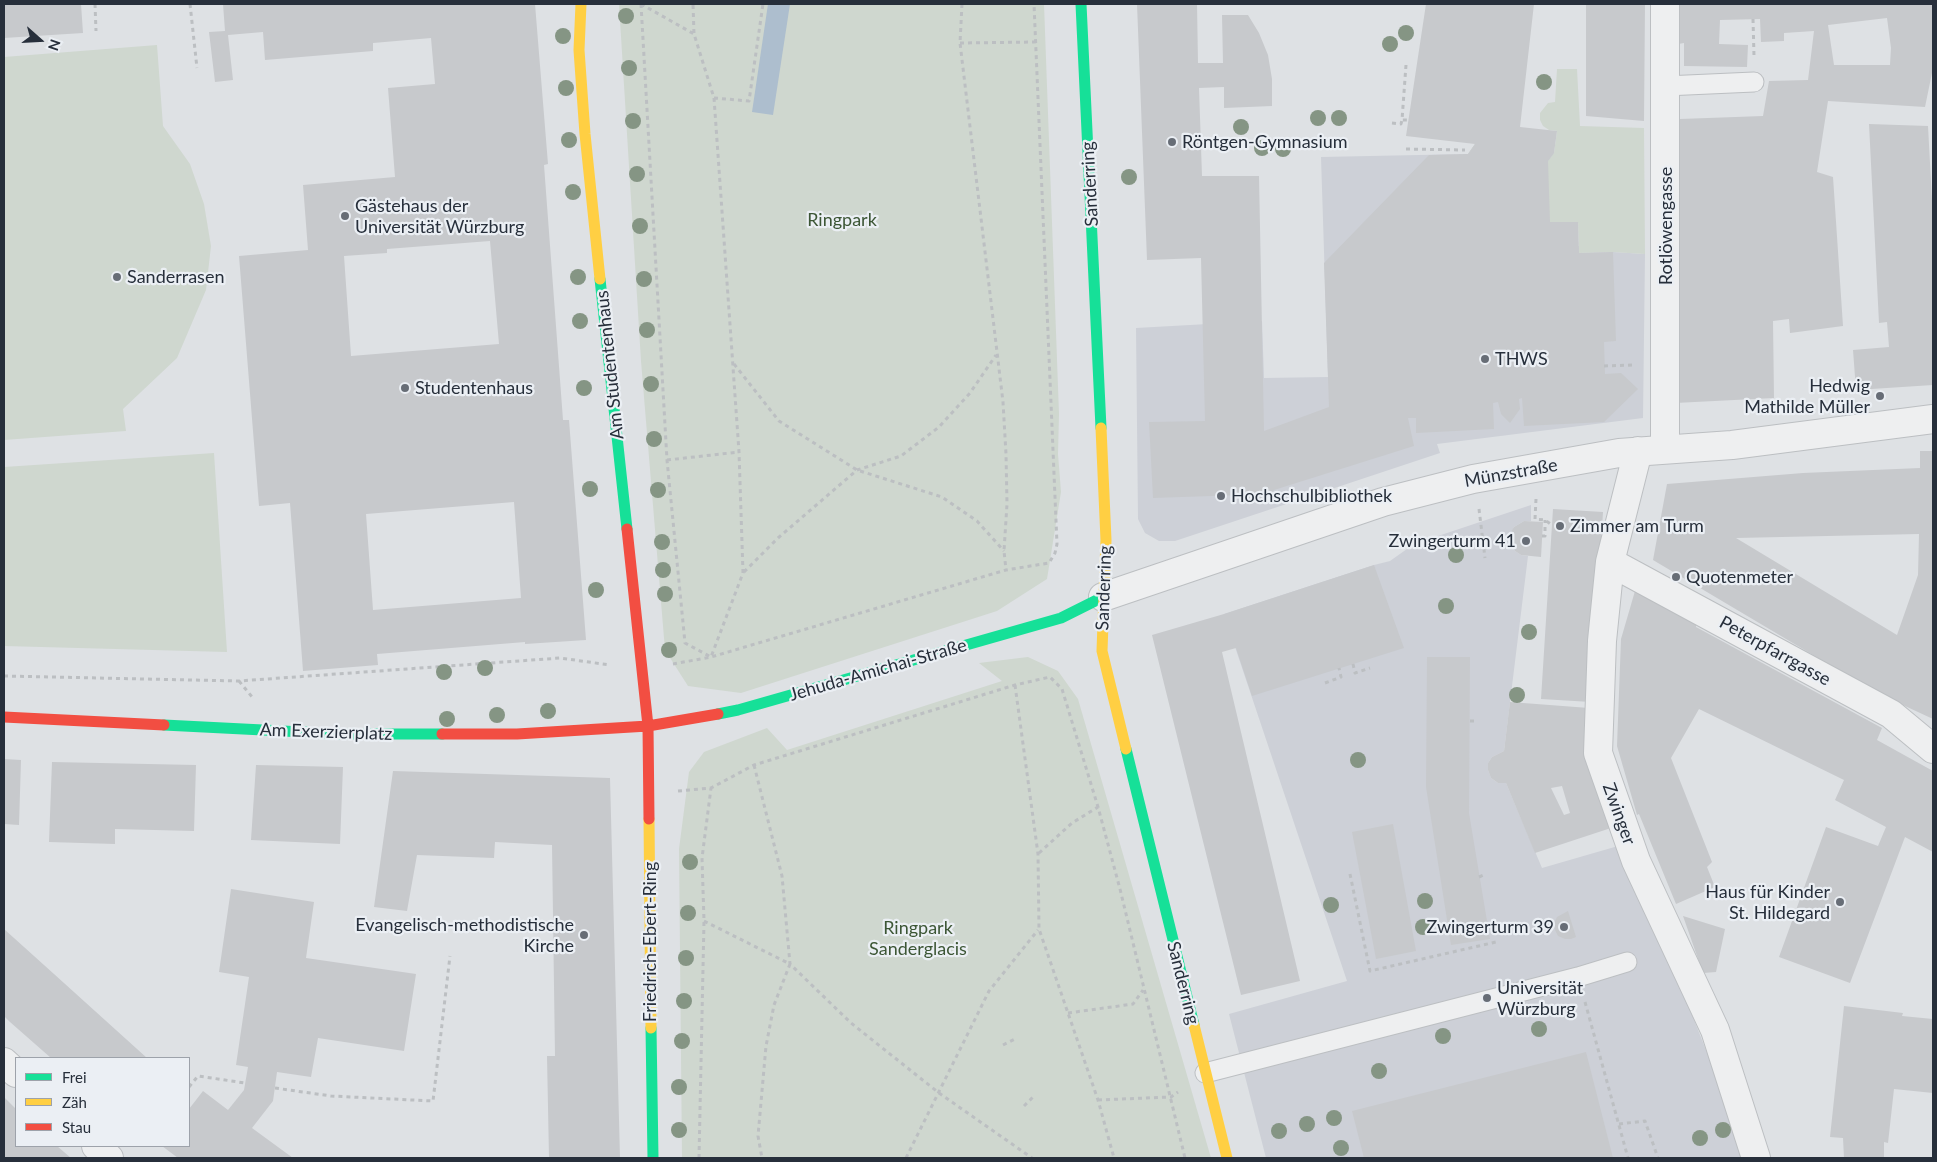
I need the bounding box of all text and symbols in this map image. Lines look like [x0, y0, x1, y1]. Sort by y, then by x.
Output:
north arrow [15, 15, 65, 65]
text: N [45, 37, 64, 53]
place label: Röntgen-Gymnasium [1182, 131, 1348, 153]
marker: Röntgen-Gymnasium [1166, 136, 1178, 148]
street label: Sanderring [1077, 141, 1103, 227]
street label: Rotlöwengasse [1655, 167, 1677, 285]
place label: Gästehaus der Universität Würzburg [355, 195, 524, 238]
park label: Ringpark [807, 209, 877, 231]
marker: Gästehaus der Universität Würzburg [339, 210, 351, 222]
place label: Sanderrasen [127, 266, 224, 288]
marker: Sanderrasen [111, 271, 123, 283]
street label: Am Studentenhaus [591, 289, 629, 441]
place label: THWS [1495, 348, 1548, 370]
marker: THWS [1479, 353, 1491, 365]
place label: Hedwig Mathilde Müller [1744, 375, 1870, 418]
place label: Studentenhaus [415, 377, 533, 399]
marker: Studentenhaus [399, 382, 411, 394]
marker: Hedwig Mathilde Müller [1874, 390, 1886, 402]
street label: Münzstraße [1463, 454, 1559, 492]
place label: Hochschulbibliothek [1231, 485, 1392, 507]
marker: Hochschulbibliothek [1215, 490, 1227, 502]
place label: Zimmer am Turm [1570, 515, 1704, 537]
marker: Zimmer am Turm [1554, 520, 1566, 532]
place label: Zwingerturm 41 [1389, 530, 1516, 552]
marker: Zwingerturm 41 [1520, 535, 1532, 547]
street label: Sanderring [1092, 545, 1116, 631]
place label: Quotenmeter [1686, 566, 1793, 588]
marker: Quotenmeter [1670, 571, 1682, 583]
street label: Peterpfarrgasse [1716, 612, 1834, 690]
street label: Jehuda-Amichai-Straße [787, 634, 969, 706]
street label: Am Exerzierplatz [259, 719, 393, 745]
street label: Zwinger [1598, 780, 1640, 848]
street label: Friedrich-Ebert-Ring [639, 862, 661, 1022]
place label: Haus für Kinder St. Hildegard [1705, 881, 1830, 924]
marker: Haus für Kinder St. Hildegard [1834, 896, 1846, 908]
place label: Evangelisch-methodistische Kirche [355, 914, 574, 956]
place label: Zwingerturm 39 [1427, 916, 1554, 938]
park label: Ringpark Sanderglacis [869, 917, 967, 960]
marker: Zwingerturm 39 [1558, 921, 1570, 933]
marker: Evangelisch-methodistische Kirche [578, 929, 590, 941]
street label: Sanderring [1162, 939, 1204, 1027]
place label: Universität Würzburg [1497, 977, 1583, 1020]
marker: Universität Würzburg [1481, 992, 1493, 1004]
legend [15, 1057, 190, 1147]
text: Frei [62, 1068, 87, 1086]
text: Zäh [62, 1093, 87, 1111]
text: Stau [62, 1118, 91, 1136]

